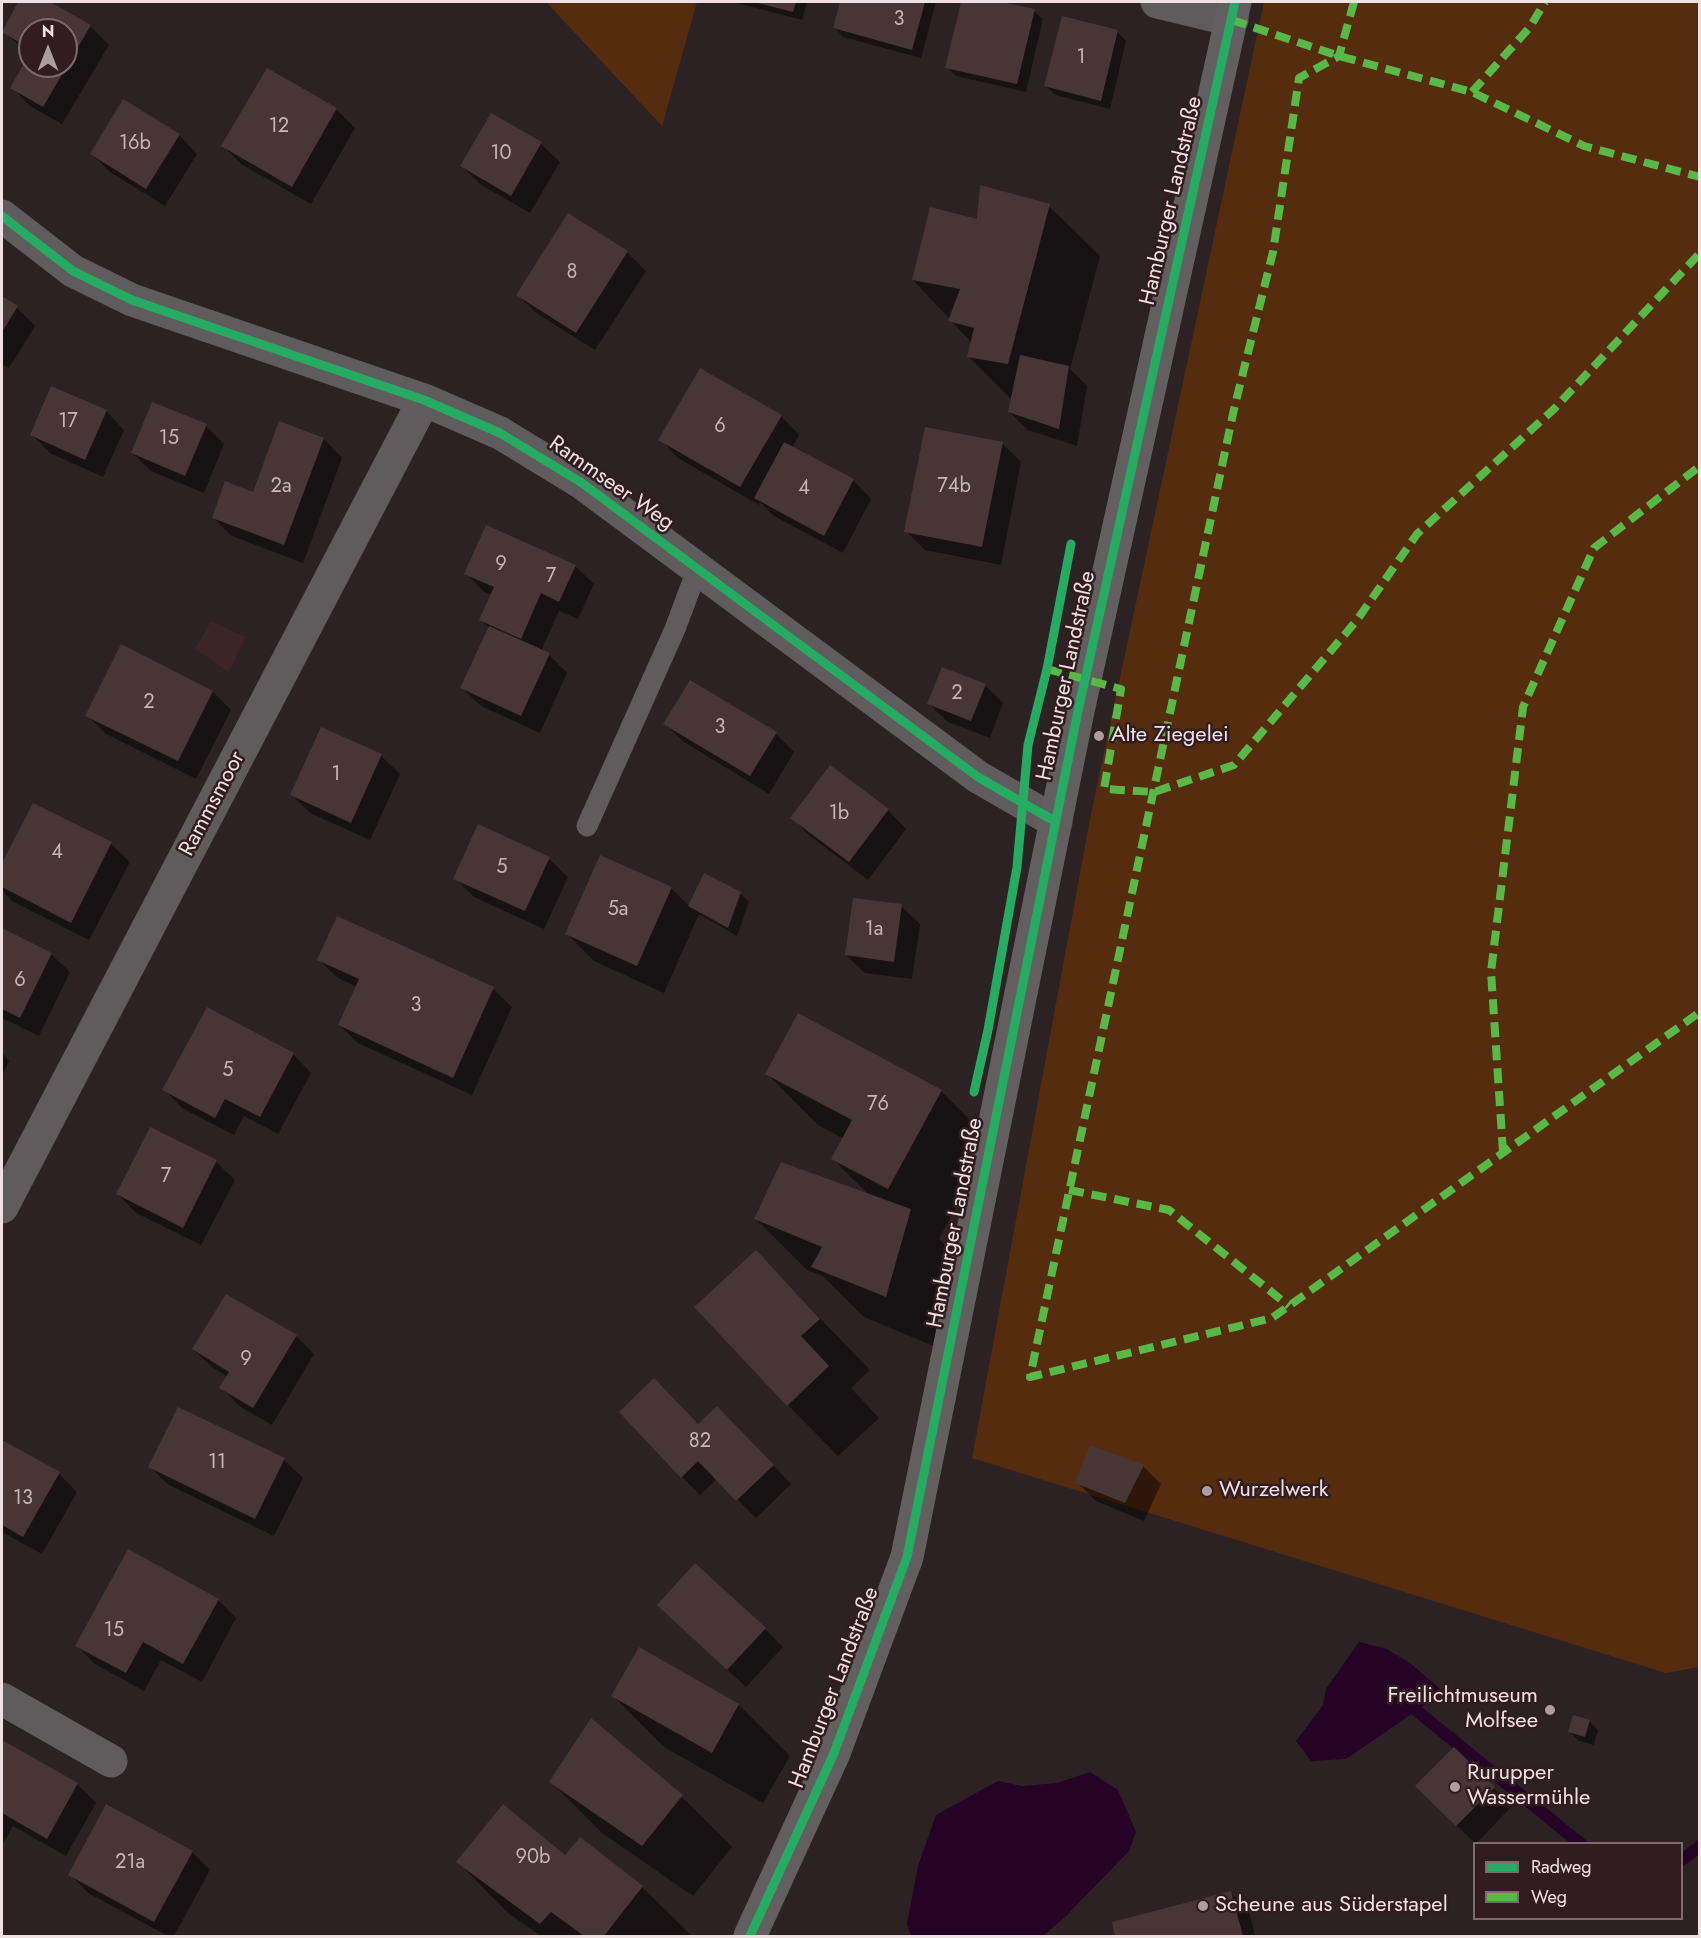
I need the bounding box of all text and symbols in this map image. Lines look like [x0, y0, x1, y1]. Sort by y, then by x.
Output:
house number: 3 [894, 8, 904, 32]
north arrow [18, 18, 78, 78]
text: N [42, 20, 54, 43]
house number: 1 [1077, 46, 1085, 70]
street label: Hamburger Landstraße [1135, 94, 1209, 308]
house number: 12 [269, 115, 289, 139]
house number: 16b [119, 132, 151, 156]
house number: 10 [491, 142, 511, 166]
house number: 8 [567, 261, 577, 285]
house number: 17 [58, 410, 78, 434]
house number: 6 [714, 415, 726, 439]
house number: 15 [159, 427, 179, 451]
street label: Rammseer Weg [543, 431, 679, 537]
house number: 2a [271, 475, 291, 499]
house number: 74b [937, 475, 971, 499]
house number: 4 [798, 477, 810, 501]
house number: 9 [495, 553, 507, 577]
house number: 7 [546, 565, 556, 589]
street label: Hamburger Landstraße [1032, 569, 1102, 783]
house number: 2 [951, 682, 963, 706]
house number: 2 [143, 691, 155, 715]
house number: 3 [715, 716, 725, 740]
place label: Alte Ziegelei [1111, 723, 1229, 749]
marker: Alte Ziegelei [1092, 729, 1106, 743]
street label: Rammsmoor [174, 747, 252, 861]
house number: 1 [332, 763, 340, 787]
house number: 1b [829, 802, 849, 826]
house number: 4 [51, 841, 63, 865]
house number: 5 [496, 856, 508, 880]
house number: 5a [608, 898, 628, 922]
house number: 1a [865, 918, 883, 942]
house number: 6 [14, 969, 26, 993]
house number: 3 [411, 994, 421, 1018]
house number: 5 [222, 1059, 234, 1083]
house number: 76 [867, 1093, 889, 1117]
street label: Hamburger Landstraße [923, 1116, 989, 1330]
house number: 7 [161, 1165, 171, 1189]
house number: 9 [240, 1348, 252, 1372]
house number: 82 [689, 1430, 711, 1454]
house number: 11 [208, 1451, 226, 1475]
place label: Wurzelwerk [1219, 1478, 1328, 1504]
marker: Wurzelwerk [1200, 1484, 1214, 1498]
house number: 13 [13, 1487, 33, 1511]
street label: Hamburger Landstraße [784, 1584, 886, 1792]
house number: 15 [104, 1619, 124, 1643]
place label: Freilichtmuseum Molfsee [1387, 1684, 1538, 1736]
marker: Freilichtmuseum Molfsee [1543, 1703, 1557, 1717]
place label: Rurupper Wassermühle [1467, 1761, 1590, 1813]
marker: Rurupper Wassermühle [1448, 1780, 1462, 1794]
legend [1473, 1842, 1683, 1920]
house number: 90b [516, 1846, 550, 1870]
house number: 21a [115, 1851, 145, 1875]
text: Radweg [1531, 1854, 1592, 1880]
text: Weg [1531, 1884, 1567, 1910]
place label: Scheune aus Süderstapel [1215, 1893, 1448, 1919]
marker: Scheune aus Süderstapel [1196, 1899, 1210, 1913]

